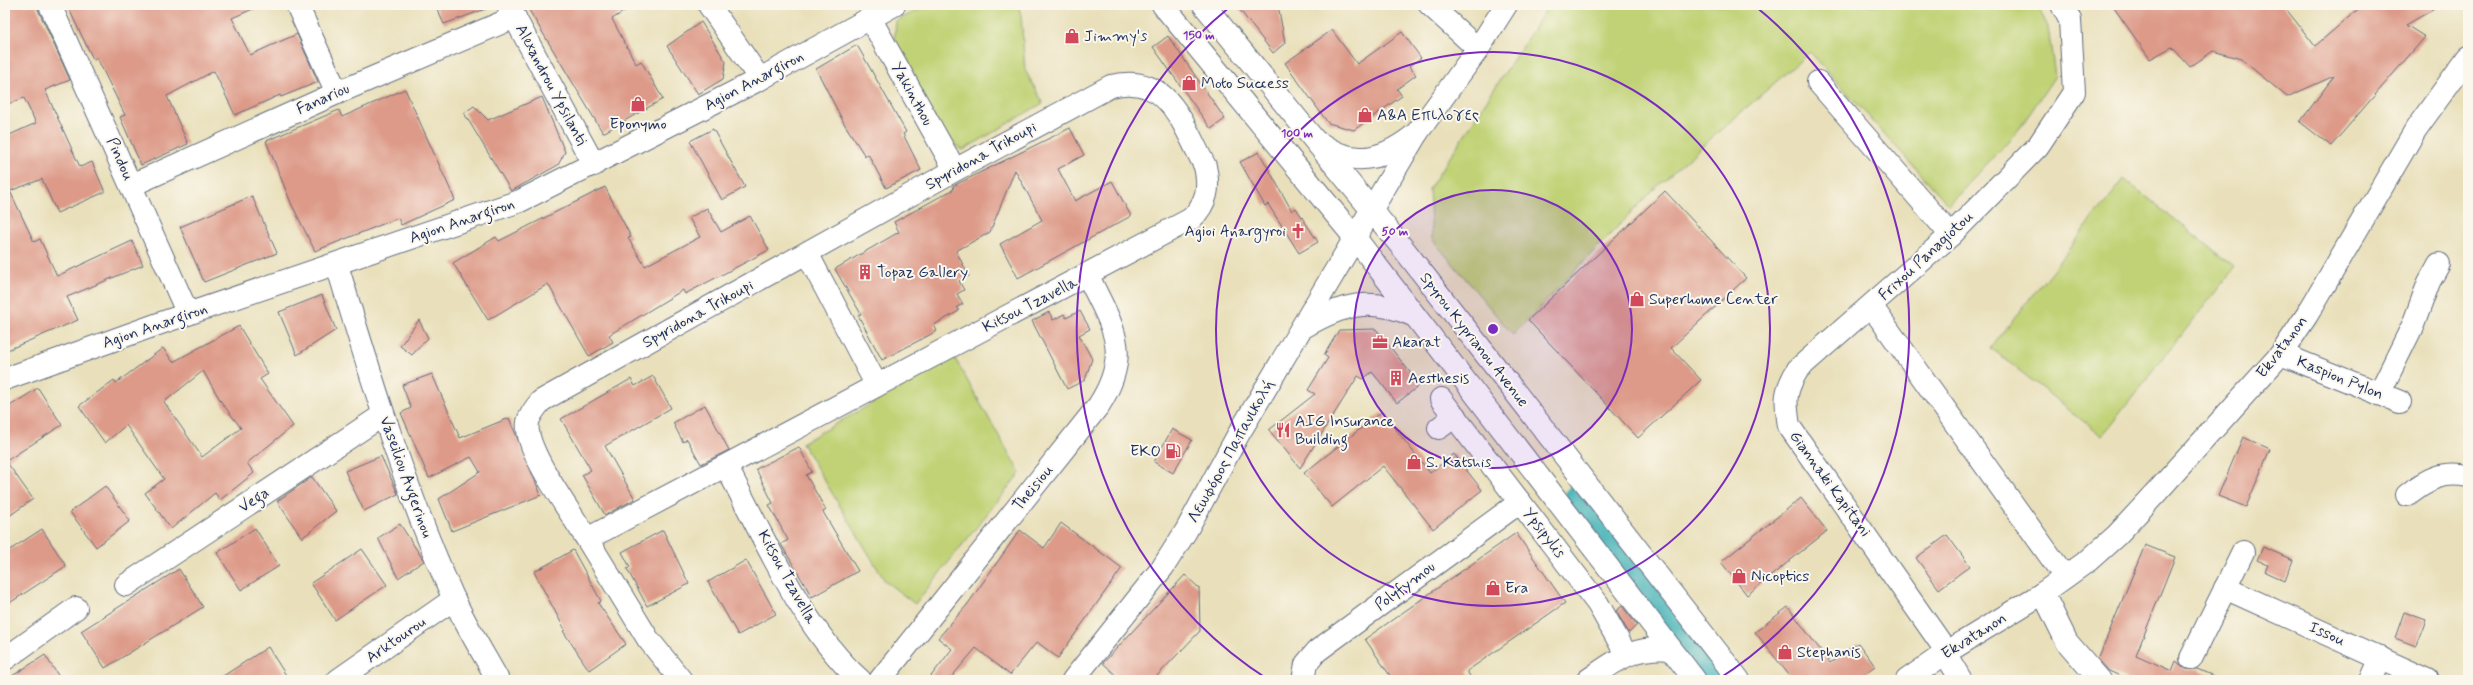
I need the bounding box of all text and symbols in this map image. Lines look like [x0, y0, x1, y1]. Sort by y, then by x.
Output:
street label: Alexandrou Ypsilanti [510, 21, 592, 149]
place label: Jimmy's [1084, 26, 1147, 47]
shop icon: Jimmy's [1063, 27, 1081, 45]
text: 150 m [1183, 28, 1215, 44]
street label: Agion Anargiron [701, 46, 808, 117]
street label: Yakinthou [886, 58, 938, 130]
place label: Moto Success [1201, 73, 1289, 94]
shop icon: Moto Success [1180, 74, 1198, 92]
street label: Fanariou [293, 78, 353, 120]
shop icon: Eponymo [629, 95, 647, 113]
place label: Α&Α Επιλογες [1377, 105, 1479, 126]
shop icon: Α&Α Επιλογες [1356, 106, 1374, 124]
place label: Eponymo [609, 114, 667, 135]
street label: Spyridona Trikoupi [922, 117, 1041, 195]
text: 100 m [1281, 126, 1314, 142]
street label: Pindou [101, 134, 139, 184]
street label: Agion Anargiron [407, 193, 518, 250]
street label: Frixou Panagiotou [1874, 206, 1979, 306]
place label: Agioi Anargyroi [1184, 221, 1286, 243]
church icon: Agioi Anargyroi [1289, 222, 1307, 240]
text: 50 m [1382, 224, 1409, 240]
place label: Topaz Gallery [877, 262, 968, 283]
building icon: Topaz Gallery [856, 263, 874, 281]
street label: Spyrou Kyprianou Avenue [1415, 268, 1533, 412]
street label: Kitsou Tzavella [979, 272, 1081, 338]
street label: Spyridona Trikoupi [639, 275, 758, 353]
place label: Superhome Center [1649, 289, 1778, 310]
shop icon: Superhome Center [1628, 290, 1646, 308]
street label: Agion Anargiron [100, 298, 211, 355]
street label: Ekvatanon [2252, 312, 2312, 382]
centre of rings [1486, 322, 1500, 336]
place label: Akarat [1392, 332, 1441, 353]
office icon: Akarat [1371, 333, 1389, 351]
street label: Kaspion Pylon [2293, 351, 2387, 405]
place label: Aesthesis [1408, 368, 1469, 389]
building icon: Aesthesis [1387, 369, 1405, 387]
street label: Λεωφόρος Παπανικολή [1183, 375, 1279, 527]
place label: AIG Insurance Building [1295, 411, 1395, 451]
street label: Vaseiliou Avgerinou [373, 413, 438, 541]
restaurant icon: AIG Insurance Building [1274, 421, 1292, 439]
street label: Giannaki Kapitani [1784, 427, 1876, 541]
place label: EKO [1130, 441, 1161, 462]
fuel station icon: EKO [1164, 442, 1182, 460]
place label: S. Katshis [1426, 452, 1491, 473]
shop icon: S. Katshis [1405, 453, 1423, 471]
street label: Theisiou [1008, 460, 1058, 516]
street label: Vega [235, 482, 274, 519]
street label: Ypsipylis [1518, 504, 1570, 562]
street label: Kitsou Tzavella [753, 526, 822, 628]
street label: Polyfymou [1371, 556, 1439, 616]
place label: Nicoptics [1751, 566, 1809, 587]
shop icon: Nicoptics [1730, 567, 1748, 585]
place label: Era [1505, 578, 1529, 599]
shop icon: Era [1484, 579, 1502, 597]
street label: Ekvatanon [1937, 608, 2011, 664]
street label: Arktourou [362, 612, 430, 668]
street label: Issou [2306, 617, 2349, 651]
place label: Stephanis [1797, 642, 1861, 663]
shop icon: Stephanis [1776, 643, 1794, 661]

